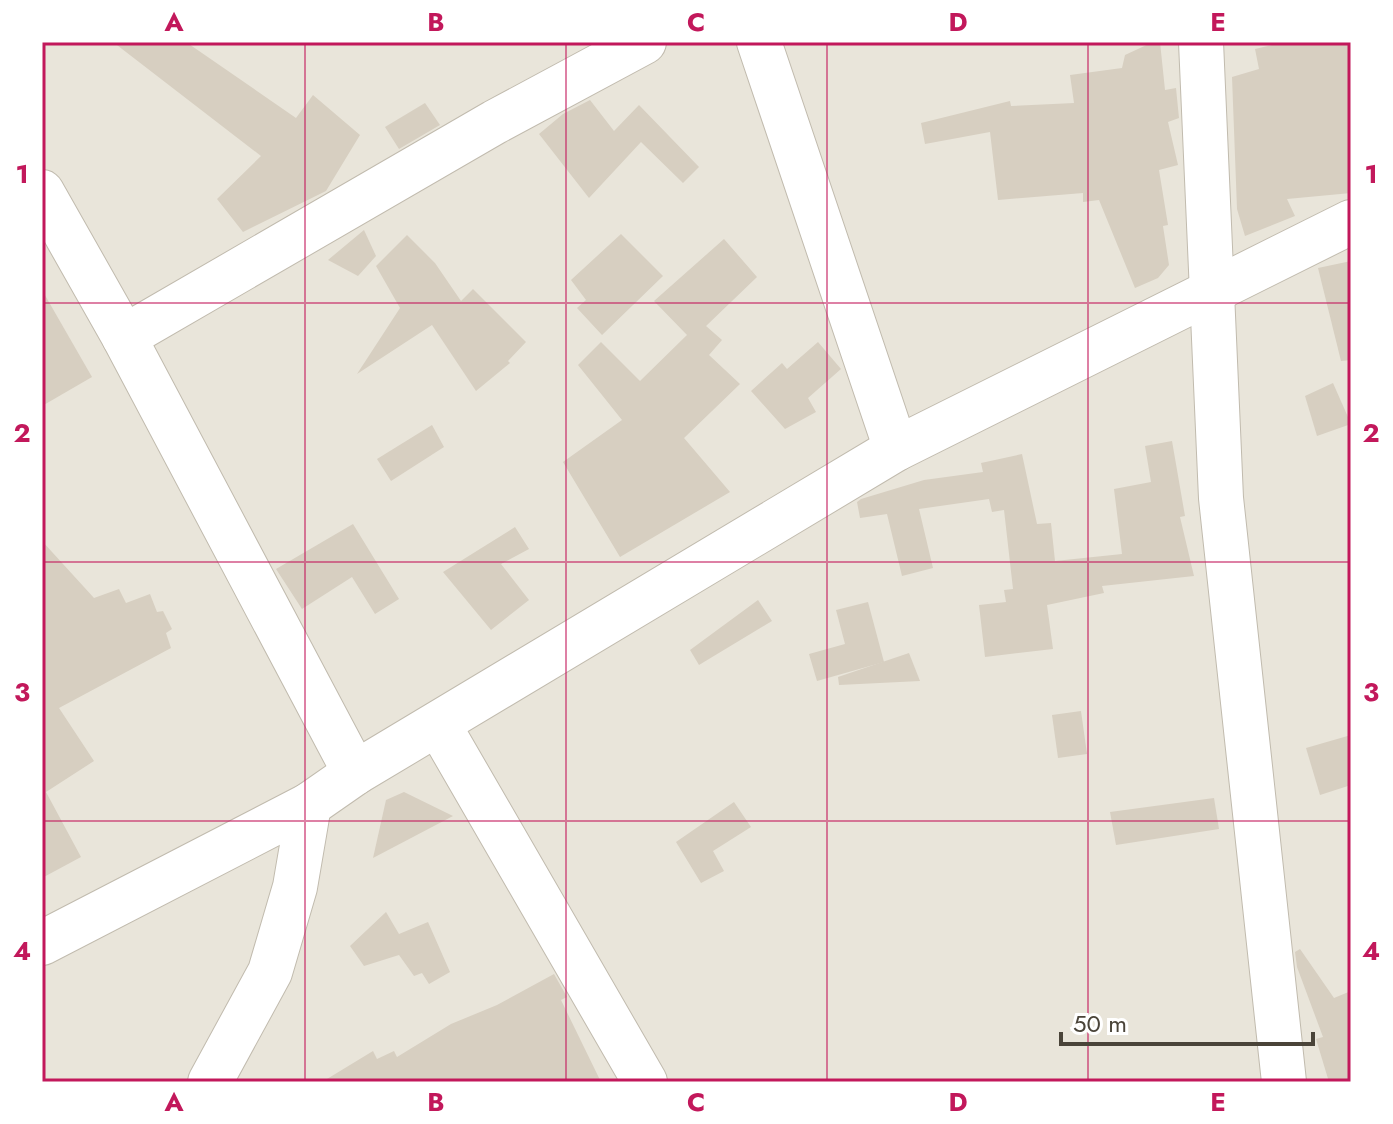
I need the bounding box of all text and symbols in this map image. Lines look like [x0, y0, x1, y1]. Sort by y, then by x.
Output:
text: A [163, 3, 184, 41]
text: B [427, 3, 445, 41]
text: C [687, 3, 705, 41]
text: D [948, 3, 968, 41]
text: E [1210, 3, 1226, 41]
text: 1 [15, 155, 29, 193]
text: 1 [1364, 155, 1378, 193]
text: 2 [13, 414, 31, 452]
text: 2 [1362, 414, 1380, 452]
text: 3 [14, 673, 30, 711]
text: 3 [1363, 673, 1379, 711]
text: 4 [13, 932, 31, 970]
text: 4 [1362, 932, 1380, 970]
scale bar [1061, 996, 1313, 1046]
text: 50 m [1073, 1006, 1127, 1041]
text: A [163, 1083, 184, 1121]
text: B [427, 1083, 445, 1121]
text: C [687, 1083, 705, 1121]
text: D [948, 1083, 968, 1121]
text: E [1210, 1083, 1226, 1121]

